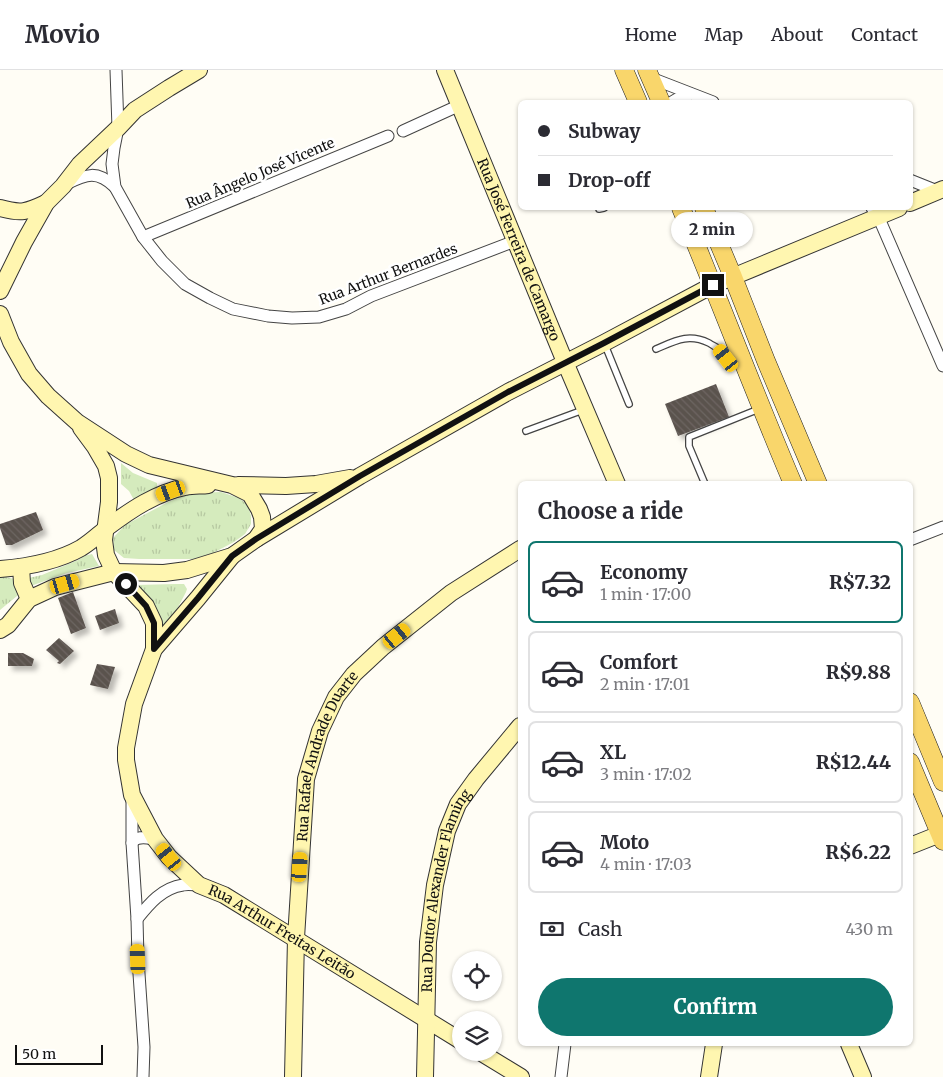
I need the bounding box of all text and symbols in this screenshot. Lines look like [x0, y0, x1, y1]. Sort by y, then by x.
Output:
text: Movio [25, 19, 100, 50]
text: Home [625, 23, 677, 46]
text: Map [705, 23, 743, 46]
text: About [771, 23, 823, 46]
text: Contact [851, 23, 918, 46]
text: Subway [568, 119, 641, 143]
street label: Rua Ângelo José Vicente [183, 134, 337, 212]
street label: Rua José Ferreira de Camargo [473, 155, 564, 344]
text: Drop-off [568, 168, 650, 192]
callout: 2 min [672, 212, 754, 248]
text: 2 min [689, 219, 735, 239]
street label: Rua Arthur Bernardes [316, 239, 460, 309]
route end [702, 274, 724, 296]
car [710, 342, 741, 374]
car [154, 479, 187, 503]
text: Choose a ride [538, 497, 683, 525]
icon: car [540, 560, 585, 605]
text: Economy [600, 560, 688, 584]
text: R$7.32 [829, 570, 891, 594]
car [48, 573, 81, 595]
route start [115, 573, 137, 595]
text: 1 min · 17:00 [600, 584, 691, 604]
car [380, 621, 413, 651]
icon: car [540, 650, 585, 695]
text: Comfort [600, 650, 678, 674]
text: R$9.88 [826, 660, 891, 684]
street label: Rua Rafael Andrade Duarte [293, 667, 362, 842]
text: 2 min · 17:01 [600, 674, 690, 694]
icon: car [540, 740, 585, 785]
text: XL [600, 740, 626, 764]
text: R$12.44 [816, 750, 891, 774]
text: 3 min · 17:02 [600, 764, 692, 784]
street label: Rua Doutor Alexander Flaming [418, 785, 475, 993]
icon: car [540, 830, 585, 875]
text: Moto [600, 830, 649, 854]
text: R$6.22 [825, 840, 891, 864]
car [153, 841, 184, 873]
car [291, 852, 308, 882]
text: 4 min · 17:03 [600, 854, 692, 874]
street label: Rua Arthur Freitas Leitão [206, 881, 359, 983]
icon: cash [538, 915, 566, 943]
text: Cash [578, 917, 622, 941]
text: 430 m [846, 919, 893, 939]
car [129, 944, 146, 974]
map controls [452, 951, 502, 1061]
button: locate [452, 951, 502, 1001]
button: Confirm [538, 978, 893, 1036]
button: layers [452, 1011, 502, 1061]
scale bar [15, 1042, 102, 1065]
text: 50 m [22, 1045, 56, 1063]

